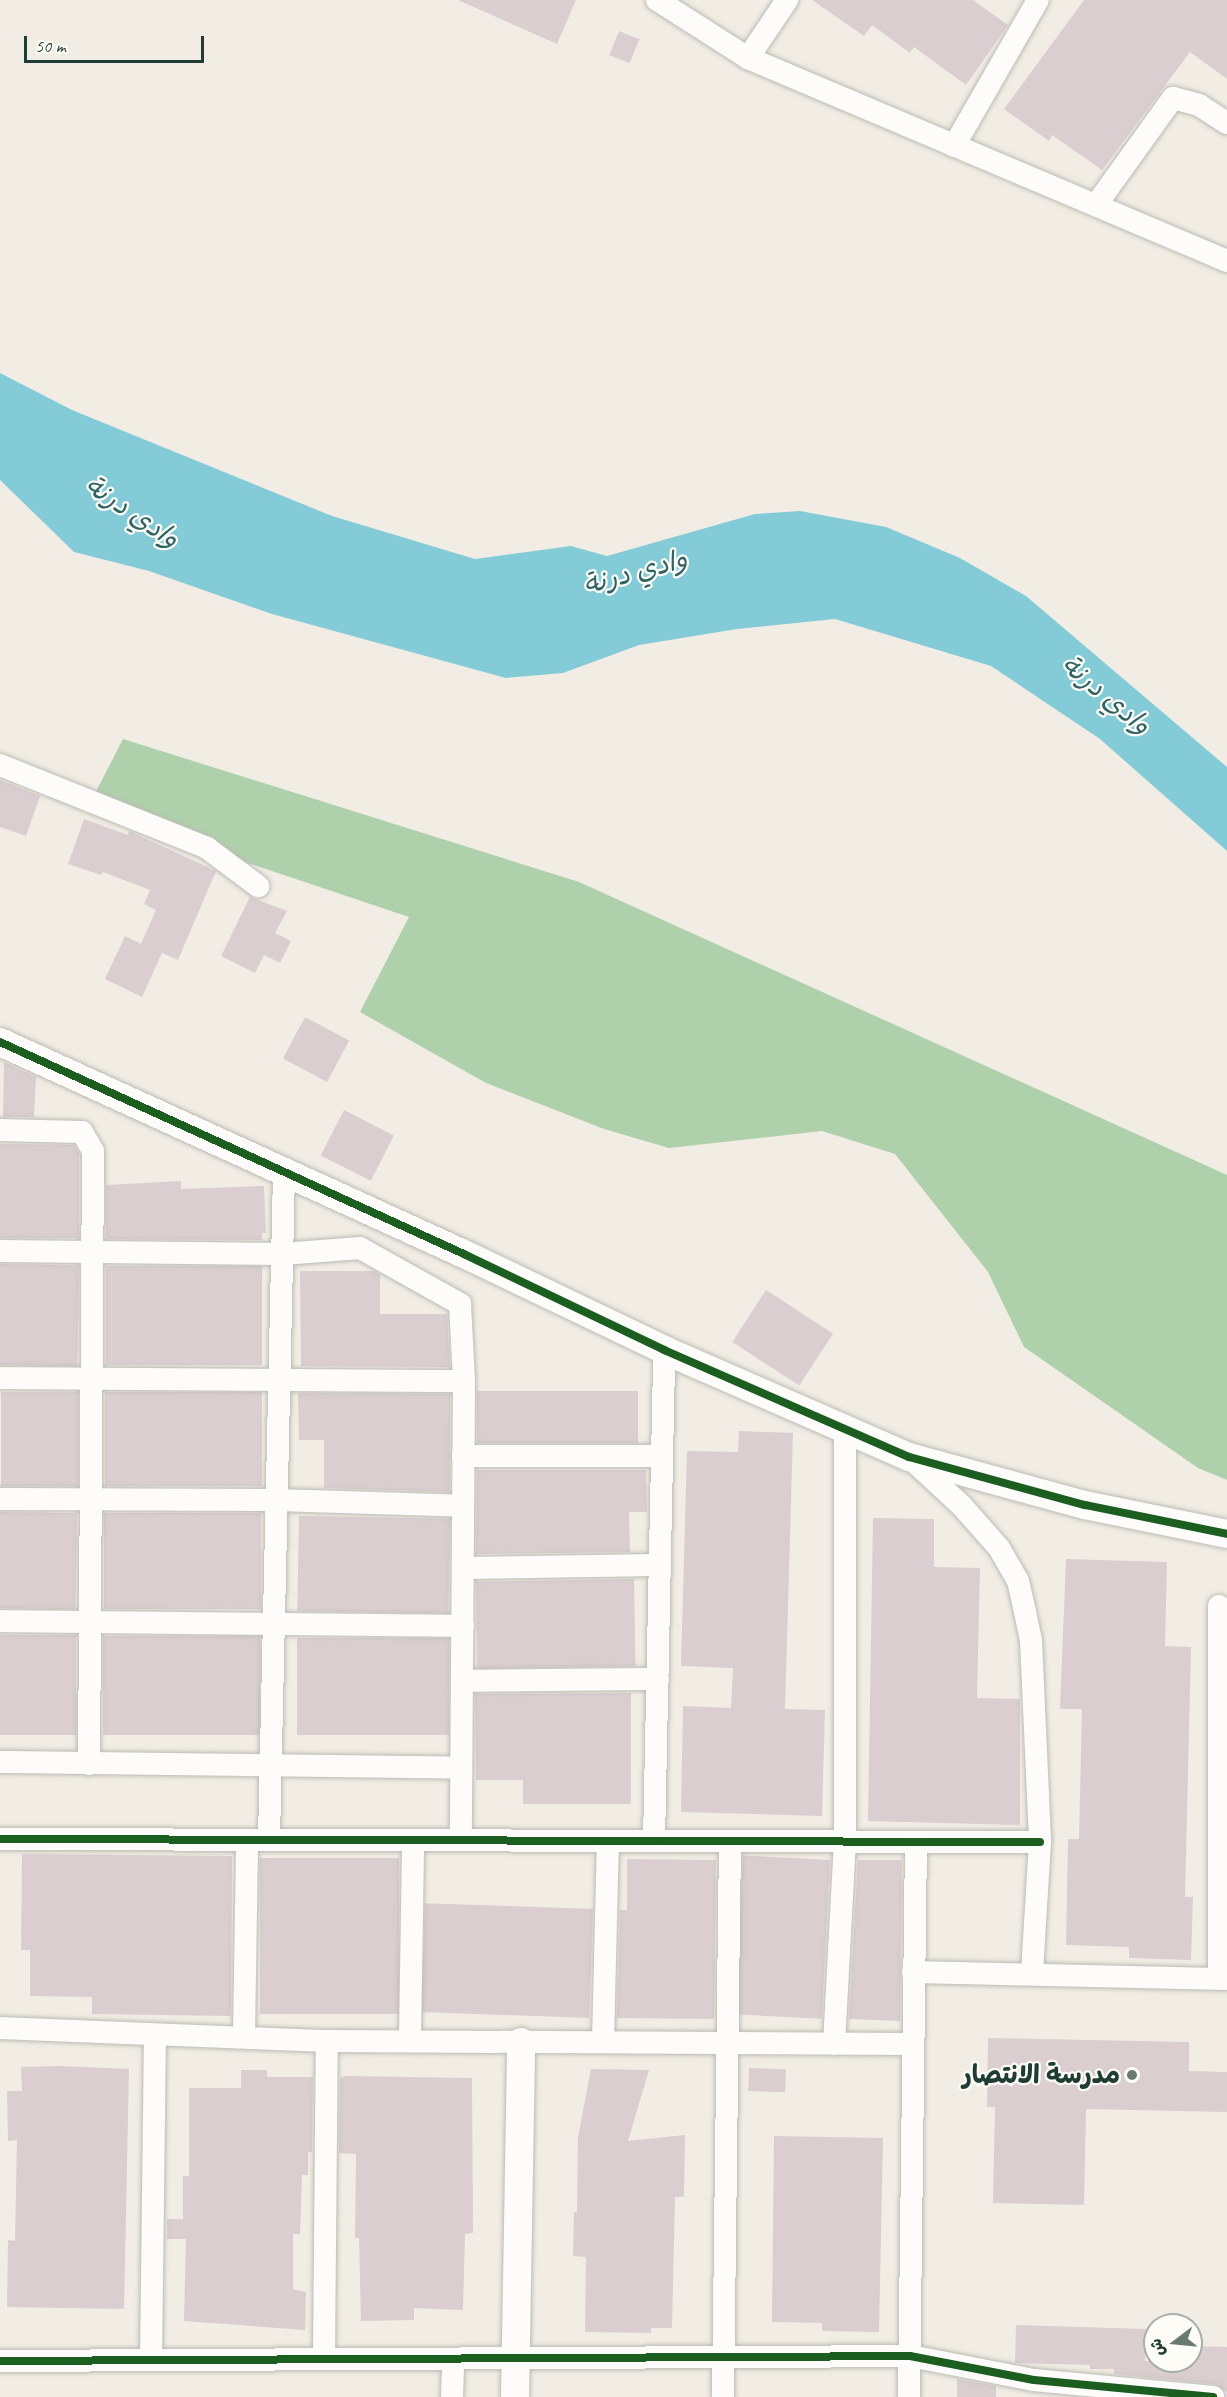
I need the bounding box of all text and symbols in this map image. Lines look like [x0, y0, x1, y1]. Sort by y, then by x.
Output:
scale bar [27, 24, 207, 62]
text: 50 m [35, 35, 66, 57]
water label: وادي درنة [79, 469, 185, 555]
water label: وادي درنة [580, 543, 690, 601]
water label: وادي درنة [1055, 648, 1157, 742]
place label: مدرسة الانتصار [962, 2059, 1120, 2091]
marker: مدرسة الانتصار [1125, 2068, 1139, 2082]
north arrow [1143, 2313, 1203, 2373]
text: ش [1146, 2336, 1170, 2359]

